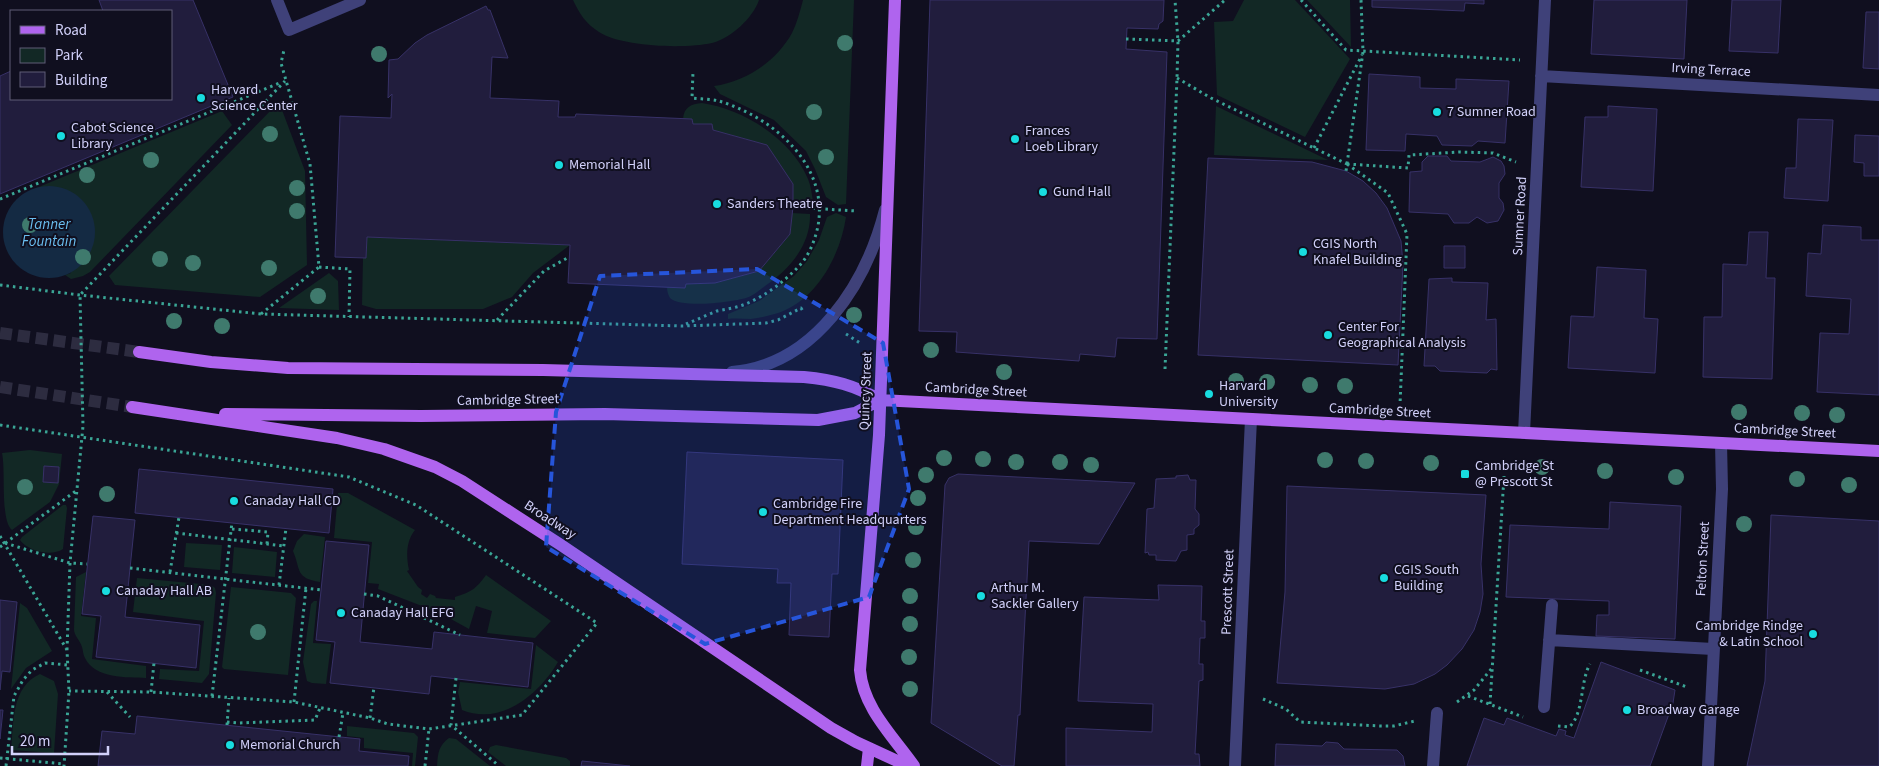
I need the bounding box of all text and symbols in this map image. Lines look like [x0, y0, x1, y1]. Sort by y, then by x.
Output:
legend [10, 10, 172, 100]
text: Road [55, 20, 87, 41]
text: Park [55, 45, 84, 66]
street label: Irving Terrace [1671, 58, 1751, 82]
text: Building [55, 70, 108, 91]
place label: Harvard Science Center [211, 80, 298, 116]
marker: Harvard Science Center [195, 92, 207, 104]
place label: 7 Sumner Road [1447, 102, 1536, 122]
marker: 7 Sumner Road [1431, 106, 1443, 118]
place label: Cabot Science Library [71, 118, 154, 154]
place label: Frances Loeb Library [1025, 121, 1098, 157]
marker: Cabot Science Library [55, 130, 67, 142]
marker: Frances Loeb Library [1009, 133, 1021, 145]
place label: Memorial Hall [569, 155, 651, 175]
marker: Memorial Hall [553, 159, 565, 171]
street label: Sumner Road [1508, 176, 1532, 256]
place label: Gund Hall [1053, 182, 1111, 202]
marker: Gund Hall [1037, 186, 1049, 198]
place label: Sanders Theatre [727, 194, 823, 214]
marker: Sanders Theatre [711, 198, 723, 210]
water label: Tanner Fountain [22, 214, 76, 252]
place label: CGIS North Knafel Building [1313, 234, 1402, 270]
marker: CGIS North Knafel Building [1297, 246, 1309, 258]
place label: Center For Geographical Analysis [1338, 317, 1466, 353]
marker: Center For Geographical Analysis [1322, 329, 1334, 341]
street label: Quincy Street [855, 351, 877, 431]
place label: Harvard University [1219, 376, 1278, 412]
street label: Cambridge Street [924, 377, 1028, 403]
marker: Harvard University [1203, 388, 1215, 400]
street label: Cambridge Street [457, 389, 560, 411]
street label: Cambridge Street [1328, 398, 1432, 424]
street label: Cambridge Street [1733, 418, 1837, 444]
place label: Cambridge St @ Prescott St [1475, 456, 1554, 492]
marker: Cambridge St @ Prescott St [1459, 468, 1471, 480]
place label: Canaday Hall CD [244, 491, 341, 511]
place label: Cambridge Fire Department Headquarters [773, 494, 927, 530]
marker: Canaday Hall CD [228, 495, 240, 507]
street label: Broadway [520, 496, 580, 545]
marker: Cambridge Fire Department Headquarters [757, 506, 769, 518]
street label: Felton Street [1691, 521, 1715, 597]
street label: Prescott Street [1217, 548, 1240, 635]
place label: CGIS South Building [1394, 560, 1459, 596]
marker: CGIS South Building [1378, 572, 1390, 584]
place label: Arthur M. Sackler Gallery [991, 578, 1079, 614]
place label: Canaday Hall AB [116, 581, 212, 601]
marker: Canaday Hall AB [100, 585, 112, 597]
marker: Arthur M. Sackler Gallery [975, 590, 987, 602]
place label: Canaday Hall EFG [351, 603, 454, 623]
marker: Canaday Hall EFG [335, 607, 347, 619]
place label: Cambridge Rindge & Latin School [1695, 616, 1803, 652]
marker: Cambridge Rindge & Latin School [1807, 628, 1819, 640]
place label: Broadway Garage [1637, 700, 1740, 720]
marker: Broadway Garage [1621, 704, 1633, 716]
scale bar [12, 724, 109, 756]
text: 20 m [20, 731, 50, 752]
place label: Memorial Church [240, 735, 340, 755]
marker: Memorial Church [224, 739, 236, 751]

